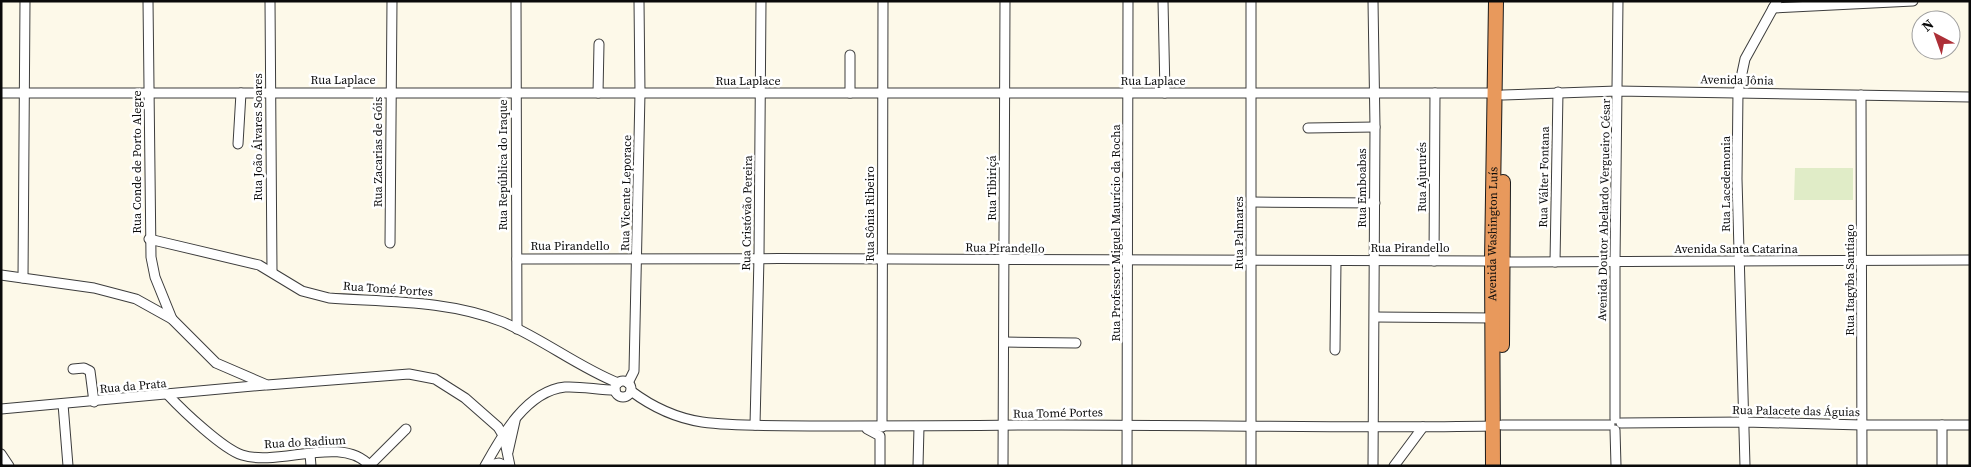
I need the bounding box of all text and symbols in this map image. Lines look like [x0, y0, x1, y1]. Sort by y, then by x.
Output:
north arrow [1911, 10, 1961, 60]
text: N [1917, 14, 1938, 36]
street label: Avenida Jônia [1700, 71, 1775, 89]
street label: Rua Laplace [310, 72, 376, 88]
street label: Rua João Álvares Soares [250, 73, 266, 201]
street label: Rua Laplace [715, 73, 781, 89]
street label: Rua Laplace [1120, 73, 1186, 89]
street label: Rua Conde de Porto Alegre [129, 90, 145, 234]
street label: Rua Zacarias de Góis [370, 97, 386, 207]
street label: Rua República do Iraque [495, 99, 511, 231]
street label: Avenida Doutor Abelardo Vergueiro César [1594, 99, 1614, 321]
street label: Rua Professor Miguel Maurício da Rocha [1108, 124, 1124, 342]
street label: Rua Válter Fontana [1535, 125, 1553, 228]
street label: Rua Vicente Leporace [617, 135, 635, 251]
street label: Rua Lacedemonia [1718, 135, 1734, 232]
street label: Rua Ajururés [1414, 142, 1430, 212]
street label: Rua Emboabas [1354, 148, 1370, 228]
street label: Rua Cristóvão Pereira [738, 154, 756, 271]
street label: Rua Tibiriçá [984, 154, 1000, 221]
street label: Rua Sônia Ribeiro [862, 166, 878, 262]
street label: Avenida Washington Luís [1484, 167, 1501, 301]
street label: Rua Palmares [1231, 196, 1247, 270]
street label: Rua Itagyba Santiago [1842, 224, 1858, 336]
street label: Rua Pirandello [530, 238, 610, 254]
street label: Rua Pirandello [965, 239, 1045, 257]
street label: Rua Pirandello [1370, 240, 1450, 256]
street label: Avenida Santa Catarina [1674, 241, 1799, 257]
street label: Rua Tomé Portes [343, 278, 433, 300]
street label: Rua da Prata [99, 375, 168, 397]
street label: Rua Palacete das Águias [1732, 402, 1860, 420]
street label: Rua Tomé Portes [1013, 404, 1103, 422]
street label: Rua do Radium [264, 432, 346, 452]

